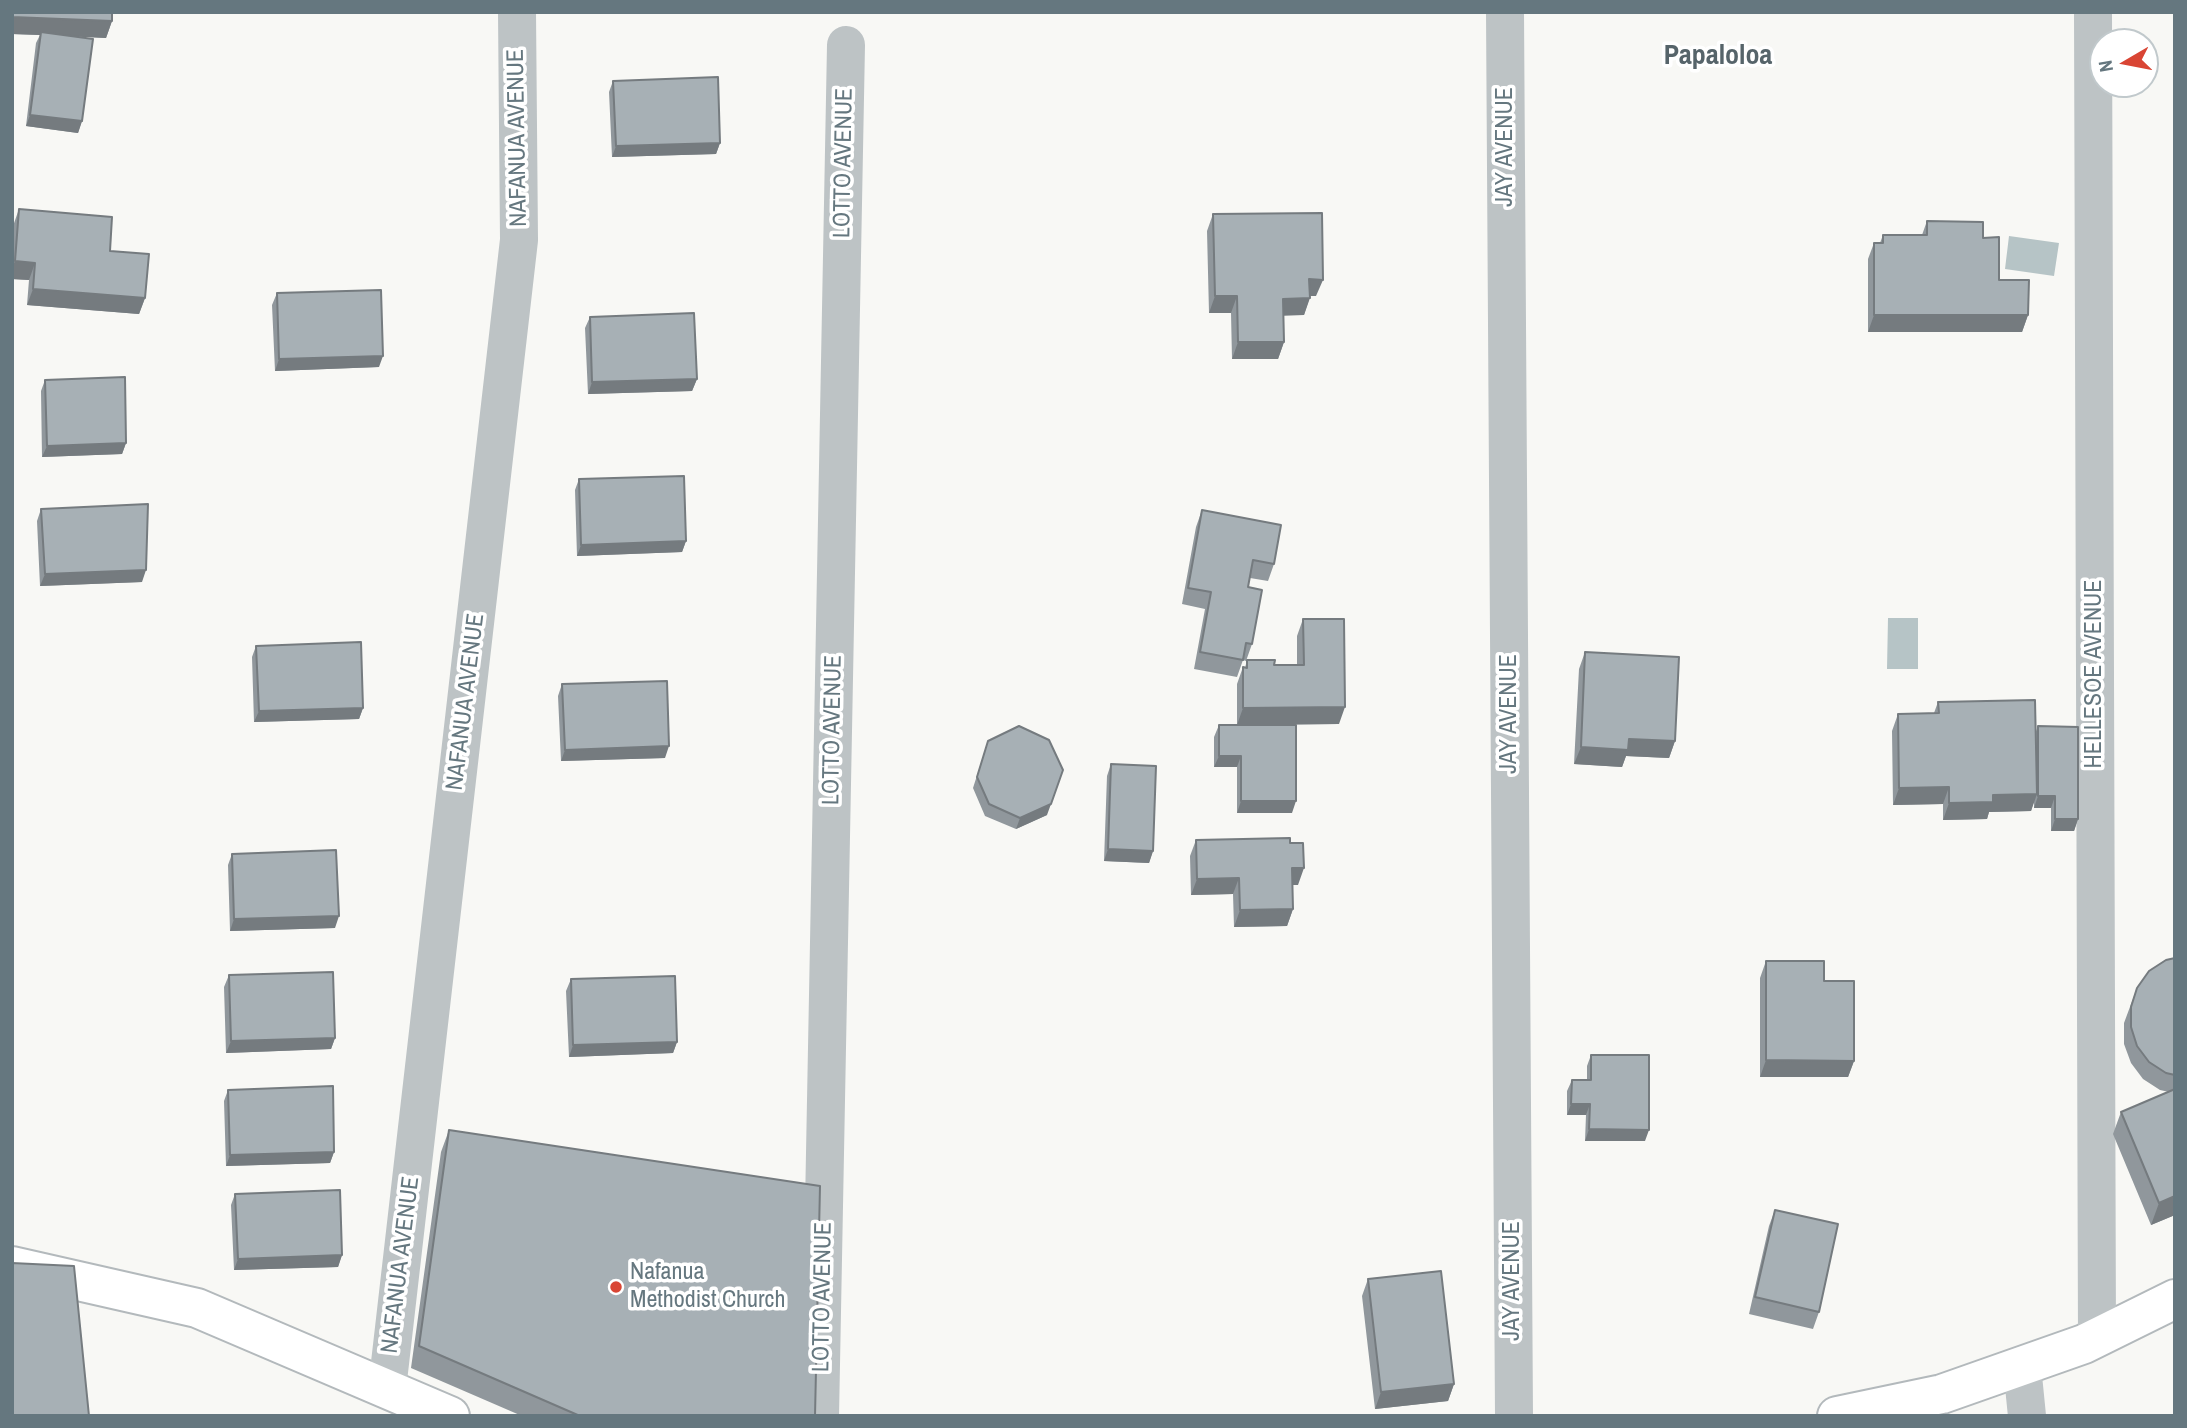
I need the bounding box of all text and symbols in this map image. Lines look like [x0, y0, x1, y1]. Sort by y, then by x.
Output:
north arrow [2089, 28, 2159, 98]
district label: Papaloloa [1664, 39, 1772, 73]
street label: NAFANUA AVENUE [502, 49, 534, 227]
text: N [2092, 59, 2119, 74]
street label: JAY AVENUE [1492, 87, 1520, 207]
street label: LOTTO AVENUE [828, 88, 860, 238]
street label: HELLESOE AVENUE [2081, 580, 2109, 768]
street label: NAFANUA AVENUE [441, 612, 491, 792]
street label: JAY AVENUE [1496, 654, 1524, 774]
street label: LOTTO AVENUE [817, 655, 849, 805]
street label: NAFANUA AVENUE [376, 1175, 426, 1355]
street label: JAY AVENUE [1499, 1221, 1527, 1341]
street label: LOTTO AVENUE [807, 1222, 839, 1372]
place label: Nafanua Methodist Church [630, 1259, 785, 1315]
marker: Nafanua Methodist Church [608, 1279, 624, 1295]

